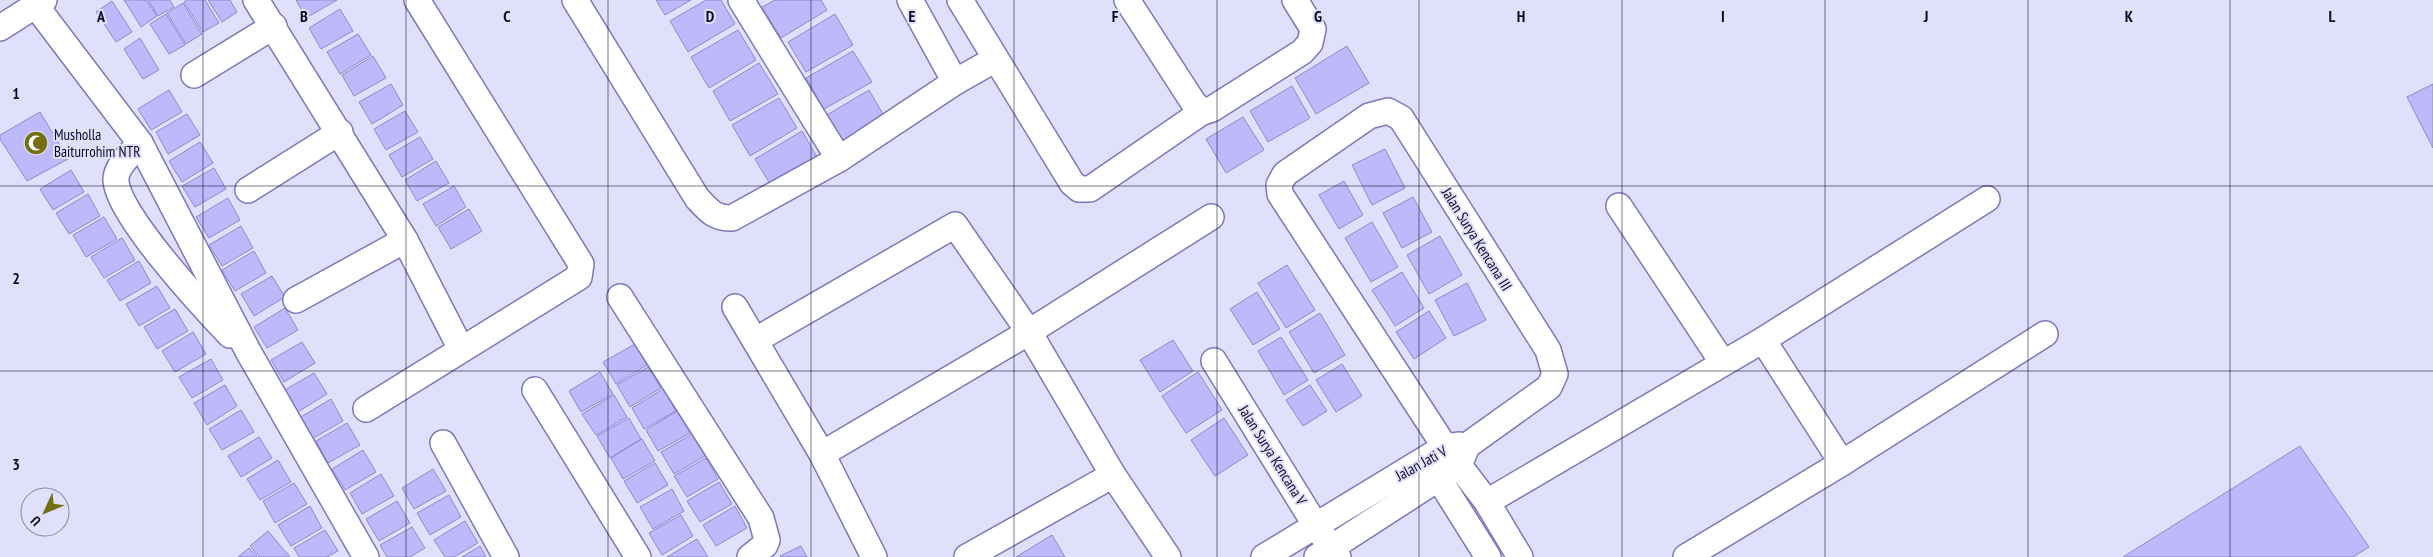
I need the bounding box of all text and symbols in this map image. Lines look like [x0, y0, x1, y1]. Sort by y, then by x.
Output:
text: A [96, 6, 106, 26]
text: B [300, 6, 308, 26]
text: C [503, 6, 511, 26]
text: D [706, 6, 715, 26]
text: E [909, 6, 916, 26]
text: F [1112, 6, 1119, 26]
text: G [1314, 6, 1322, 26]
text: H [1517, 6, 1525, 26]
text: I [1721, 6, 1725, 26]
text: J [1923, 6, 1928, 26]
text: K [2125, 6, 2134, 26]
text: L [2329, 6, 2336, 26]
text: 1 [12, 83, 20, 103]
place label: Musholla Baiturrohim NTR [54, 125, 140, 161]
mosque icon: Musholla Baiturrohim NTR [23, 130, 49, 156]
street label: Jalan Surya Kencana III [1437, 183, 1516, 294]
text: 2 [12, 268, 20, 288]
street label: Jalan Surya Kencana V [1234, 401, 1311, 508]
street label: Jalan Jati V [1391, 441, 1450, 485]
text: 3 [12, 454, 20, 474]
north arrow [20, 487, 70, 537]
text: U [27, 512, 45, 530]

